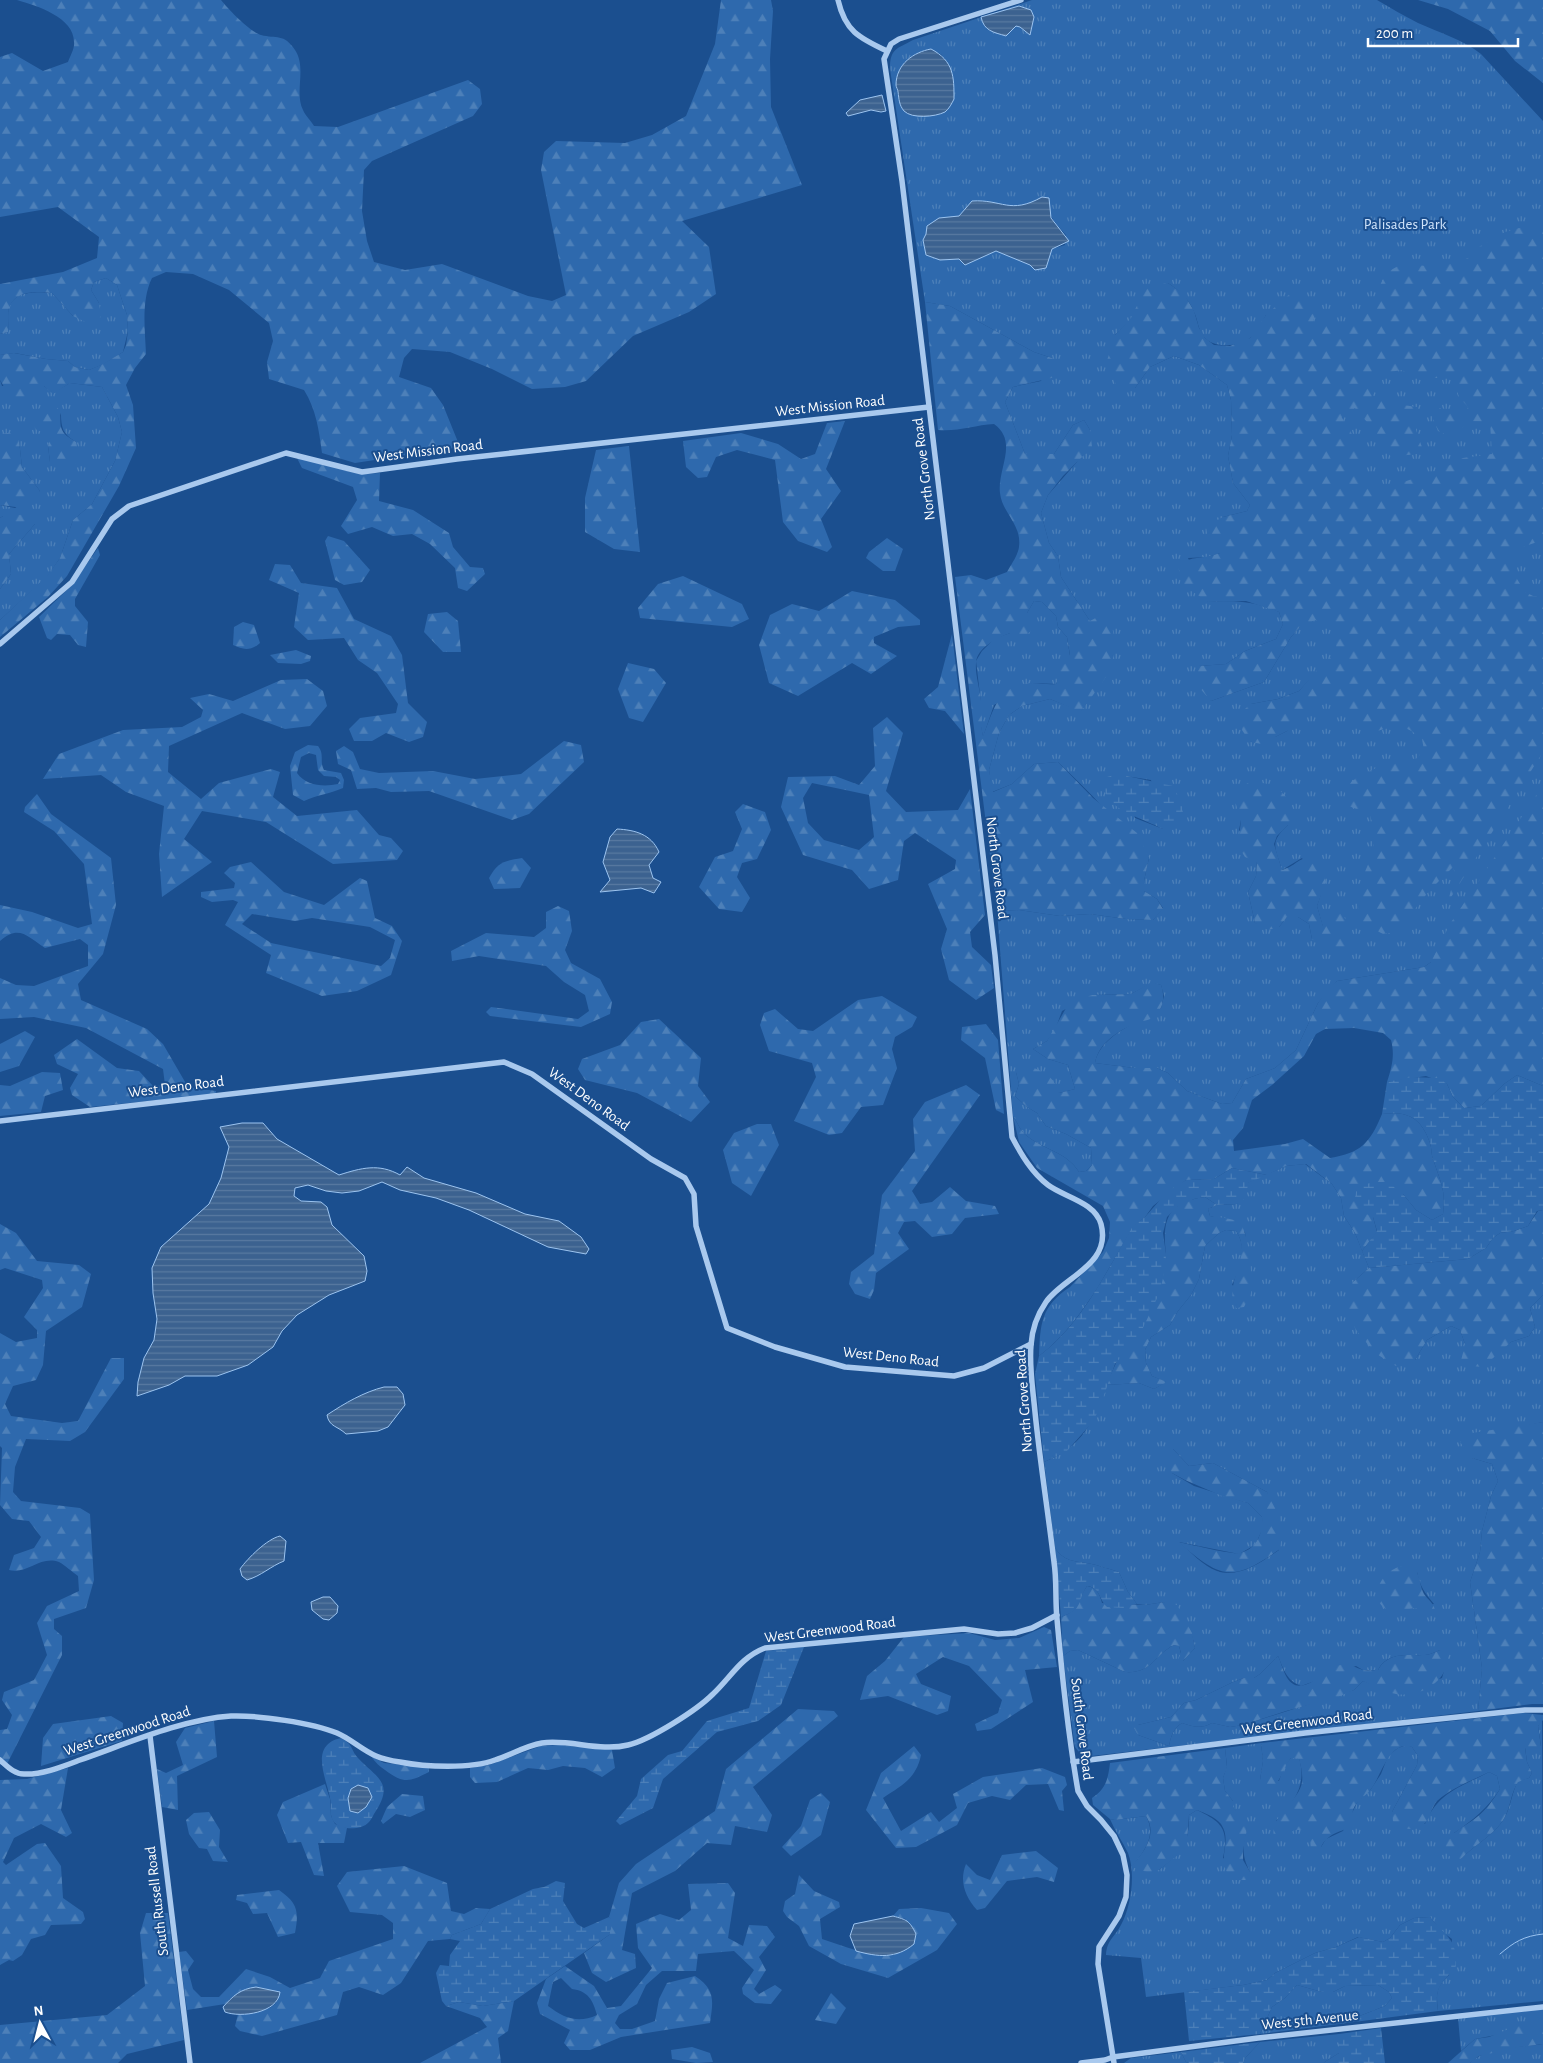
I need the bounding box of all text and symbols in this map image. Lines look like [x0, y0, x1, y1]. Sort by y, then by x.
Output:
scale bar [1368, 15, 1518, 47]
text: 200 m [1376, 26, 1413, 41]
park label: Palisades Park [1364, 217, 1447, 232]
street label: West Mission Road [775, 393, 886, 419]
street label: North Grove Road [910, 417, 938, 521]
street label: West Mission Road [373, 437, 484, 465]
street label: North Grove Road [983, 816, 1011, 920]
street label: West Deno Road [546, 1065, 633, 1134]
street label: West Deno Road [127, 1074, 225, 1100]
street label: West Deno Road [842, 1344, 940, 1370]
street label: North Grove Road [1013, 1349, 1035, 1453]
street label: West Greenwood Road [764, 1614, 897, 1645]
street label: South Grove Road [1068, 1677, 1096, 1781]
street label: West Greenwood Road [62, 1703, 192, 1759]
street label: West Greenwood Road [1241, 1706, 1374, 1737]
street label: South Russell Road [143, 1845, 171, 1957]
north arrow [15, 1998, 65, 2048]
text: N [33, 2004, 44, 2019]
street label: West 5th Avenue [1261, 2007, 1359, 2033]

